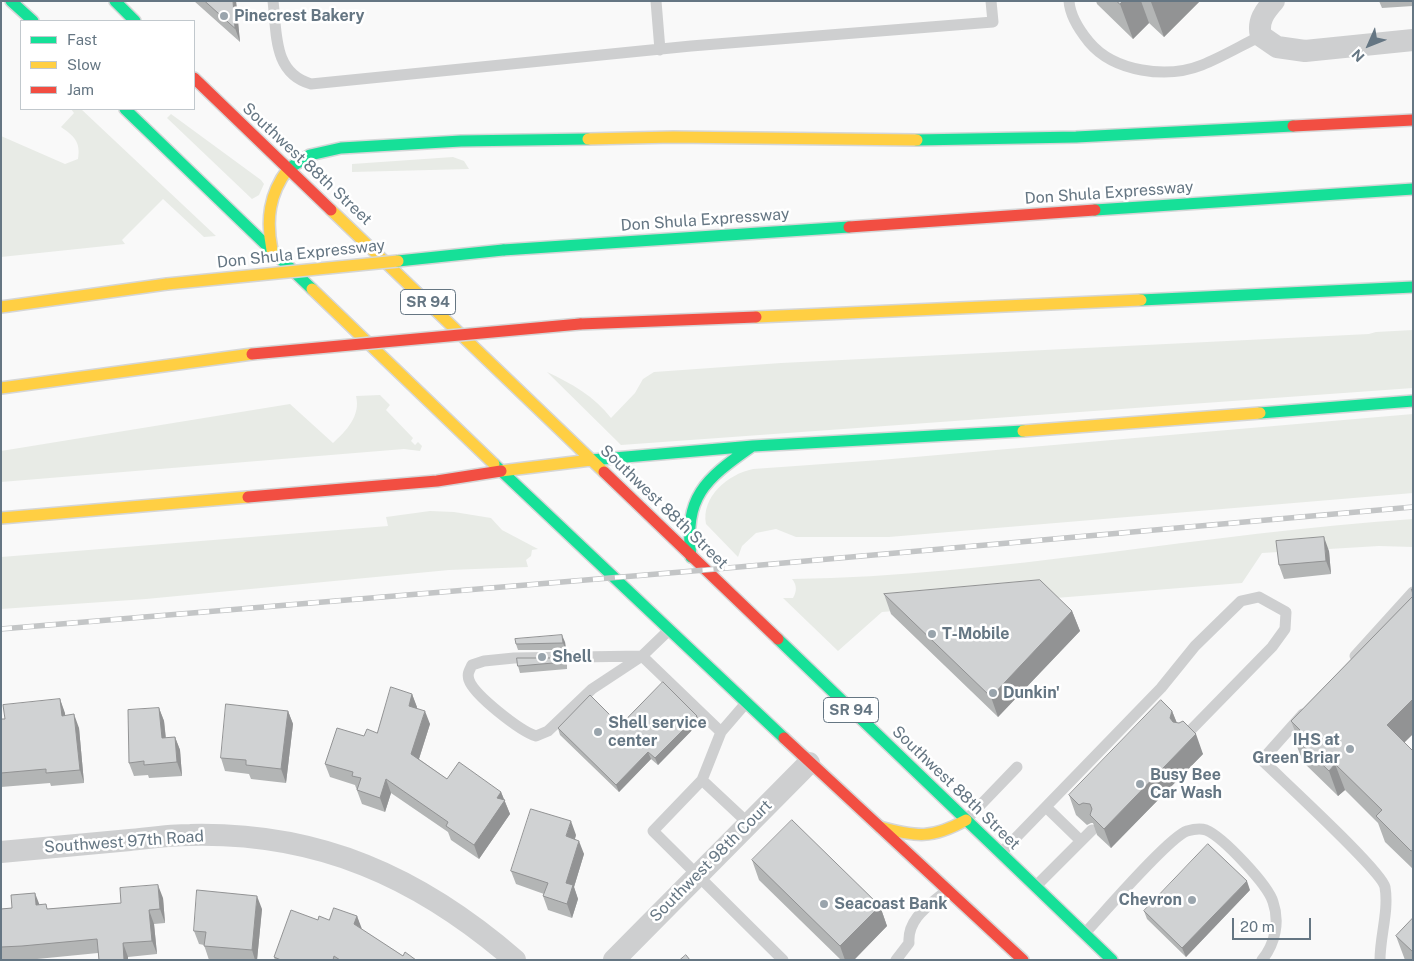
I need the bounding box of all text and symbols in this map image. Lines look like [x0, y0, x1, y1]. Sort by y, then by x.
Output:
place label: Pinecrest Bakery [234, 6, 364, 26]
marker: Pinecrest Bakery [218, 10, 230, 22]
legend [20, 20, 195, 110]
north arrow [1344, 20, 1394, 70]
text: Fast [67, 31, 97, 48]
text: N [1349, 46, 1368, 65]
text: Slow [67, 56, 101, 73]
text: Jam [67, 81, 94, 98]
street label: Southwest 88th Street [238, 99, 376, 229]
street label: Don Shula Expressway [1024, 178, 1194, 208]
street label: Don Shula Expressway [620, 205, 790, 235]
street label: Don Shula Expressway [216, 236, 386, 272]
road number: SR 94 [400, 290, 456, 314]
street label: Southwest 88th Street [596, 441, 732, 573]
place label: T-Mobile [942, 624, 1009, 644]
marker: T-Mobile [926, 628, 938, 640]
place label: Shell [552, 647, 592, 667]
marker: Shell [536, 651, 548, 663]
place label: Dunkin' [1003, 683, 1060, 703]
marker: Dunkin' [987, 687, 999, 699]
road number: SR 94 [824, 698, 878, 722]
place label: Shell service center [608, 713, 707, 751]
street label: Southwest 88th Street [888, 722, 1024, 854]
marker: Shell service center [592, 726, 604, 738]
place label: IHS at Green Briar [1252, 730, 1340, 768]
marker: IHS at Green Briar [1344, 743, 1356, 755]
place label: Busy Bee Car Wash [1150, 765, 1222, 803]
marker: Busy Bee Car Wash [1134, 778, 1146, 790]
street label: Southwest 98th Court [646, 796, 776, 926]
street label: Southwest 97th Road [43, 827, 205, 857]
place label: Chevron [1118, 890, 1182, 910]
place label: Seacoast Bank [834, 894, 948, 914]
marker: Chevron [1186, 894, 1198, 906]
marker: Seacoast Bank [818, 898, 830, 910]
scale bar [1234, 908, 1313, 940]
text: 20 m [1240, 918, 1275, 935]

